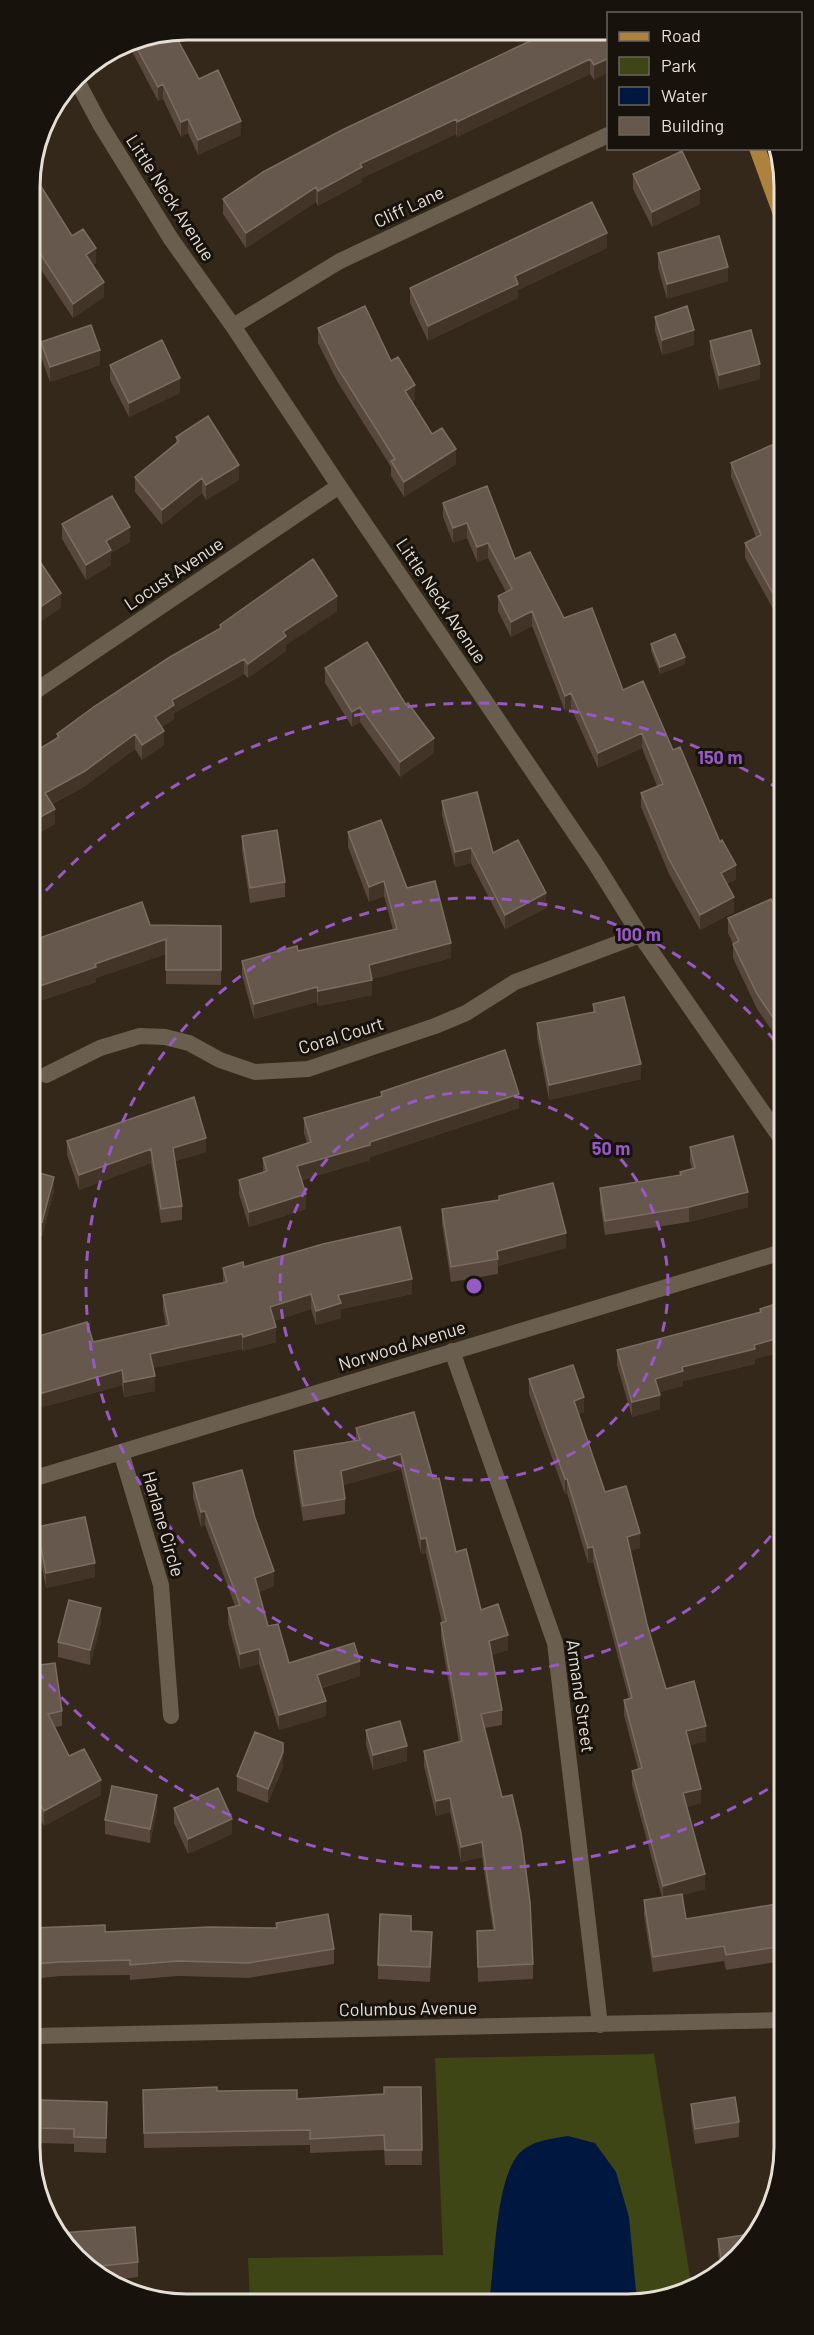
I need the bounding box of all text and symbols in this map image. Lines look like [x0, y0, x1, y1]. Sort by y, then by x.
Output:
legend [607, 12, 802, 150]
text: Road [661, 24, 701, 46]
text: Park [661, 54, 696, 76]
text: Water [661, 84, 708, 106]
text: Building [661, 114, 724, 136]
street label: Little Neck Avenue [122, 130, 220, 265]
street label: Cliff Lane [370, 180, 447, 232]
street label: Locust Avenue [120, 532, 227, 614]
street label: Little Neck Avenue [392, 534, 492, 667]
text: 150 m [698, 746, 742, 768]
text: 100 m [615, 923, 661, 945]
street label: Coral Court [295, 1012, 386, 1058]
text: 50 m [592, 1137, 630, 1159]
centre of rings [464, 1276, 484, 1296]
street label: Norwood Avenue [335, 1315, 468, 1375]
street label: Harlane Circle [138, 1468, 190, 1579]
street label: Armand Street [562, 1638, 600, 1754]
street label: Columbus Avenue [339, 1996, 477, 2020]

